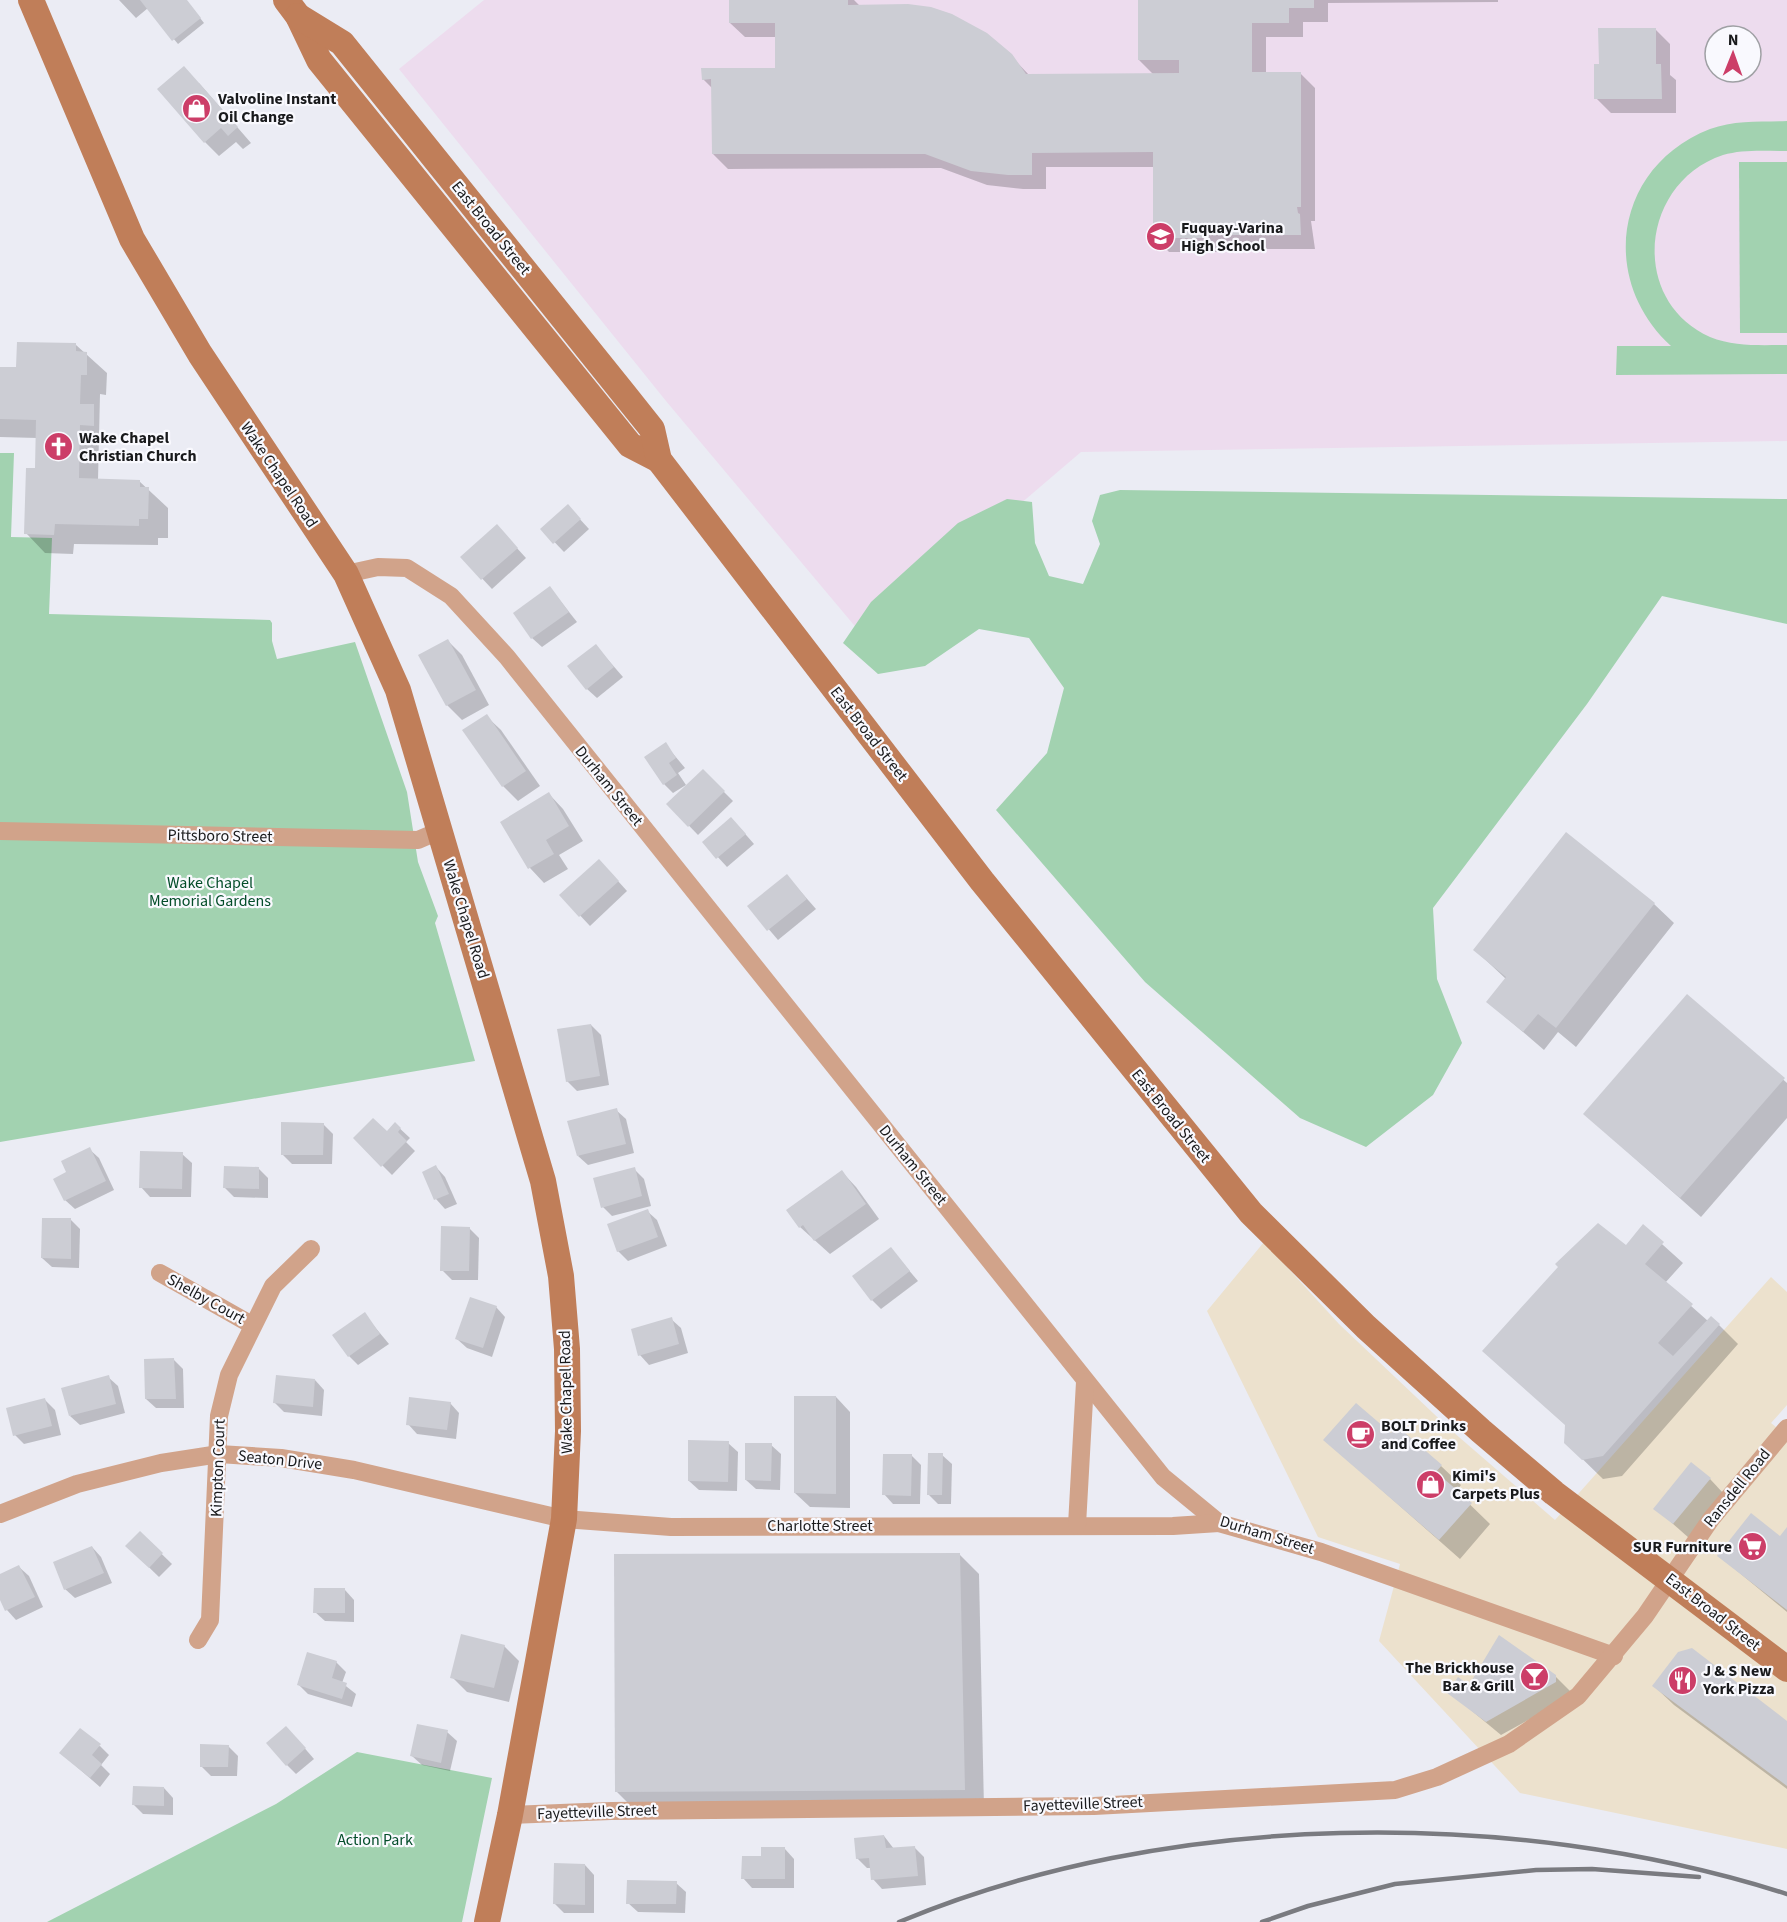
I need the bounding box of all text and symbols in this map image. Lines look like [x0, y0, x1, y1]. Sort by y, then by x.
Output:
north arrow [1703, 24, 1763, 84]
text: N [1728, 29, 1739, 51]
place label: Valvoline Instant Oil Change [217, 88, 336, 128]
shop icon: Valvoline Instant Oil Change [181, 92, 213, 124]
street label: East Broad Street [446, 176, 536, 280]
place label: Fuquay-Varina High School [1181, 217, 1283, 257]
school or university icon: Fuquay-Varina High School [1144, 221, 1176, 253]
street label: Wake Chapel Road [235, 418, 323, 532]
place label: Wake Chapel Christian Church [79, 427, 197, 467]
church icon: Wake Chapel Christian Church [42, 431, 74, 463]
street label: East Broad Street [825, 682, 913, 787]
street label: Durham Street [570, 741, 649, 831]
street label: Pittsboro Street [167, 824, 273, 848]
street label: Wake Chapel Road [437, 857, 495, 981]
park label: Wake Chapel Memorial Gardens [149, 872, 271, 912]
street label: East Broad Street [1126, 1064, 1216, 1168]
street label: Durham Street [874, 1120, 953, 1210]
street label: Shelby Court [163, 1268, 250, 1330]
street label: Wake Chapel Road [554, 1330, 578, 1454]
place label: BOLT Drinks and Coffee [1381, 1415, 1466, 1455]
street label: Kimpton Court [205, 1418, 231, 1518]
cafe icon: BOLT Drinks and Coffee [1344, 1419, 1376, 1451]
street label: Ransdell Road [1699, 1444, 1775, 1532]
street label: Seaton Drive [237, 1445, 323, 1475]
place label: Kimi's Carpets Plus [1452, 1465, 1540, 1505]
shop icon: Kimi's Carpets Plus [1415, 1469, 1447, 1501]
street label: Durham Street [1217, 1510, 1317, 1560]
street label: Charlotte Street [767, 1515, 873, 1537]
supermarket icon: SUR Furniture [1737, 1531, 1769, 1563]
place label: SUR Furniture [1633, 1536, 1732, 1558]
street label: East Broad Street [1661, 1568, 1766, 1656]
place label: The Brickhouse Bar & Grill [1405, 1657, 1514, 1697]
place label: J & S New York Pizza [1702, 1660, 1775, 1700]
bar icon: The Brickhouse Bar & Grill [1519, 1661, 1551, 1693]
restaurant icon: J & S New York Pizza [1666, 1664, 1698, 1696]
street label: Fayetteville Street [1023, 1791, 1144, 1817]
street label: Fayetteville Street [537, 1799, 658, 1825]
park label: Action Park [337, 1829, 413, 1851]

